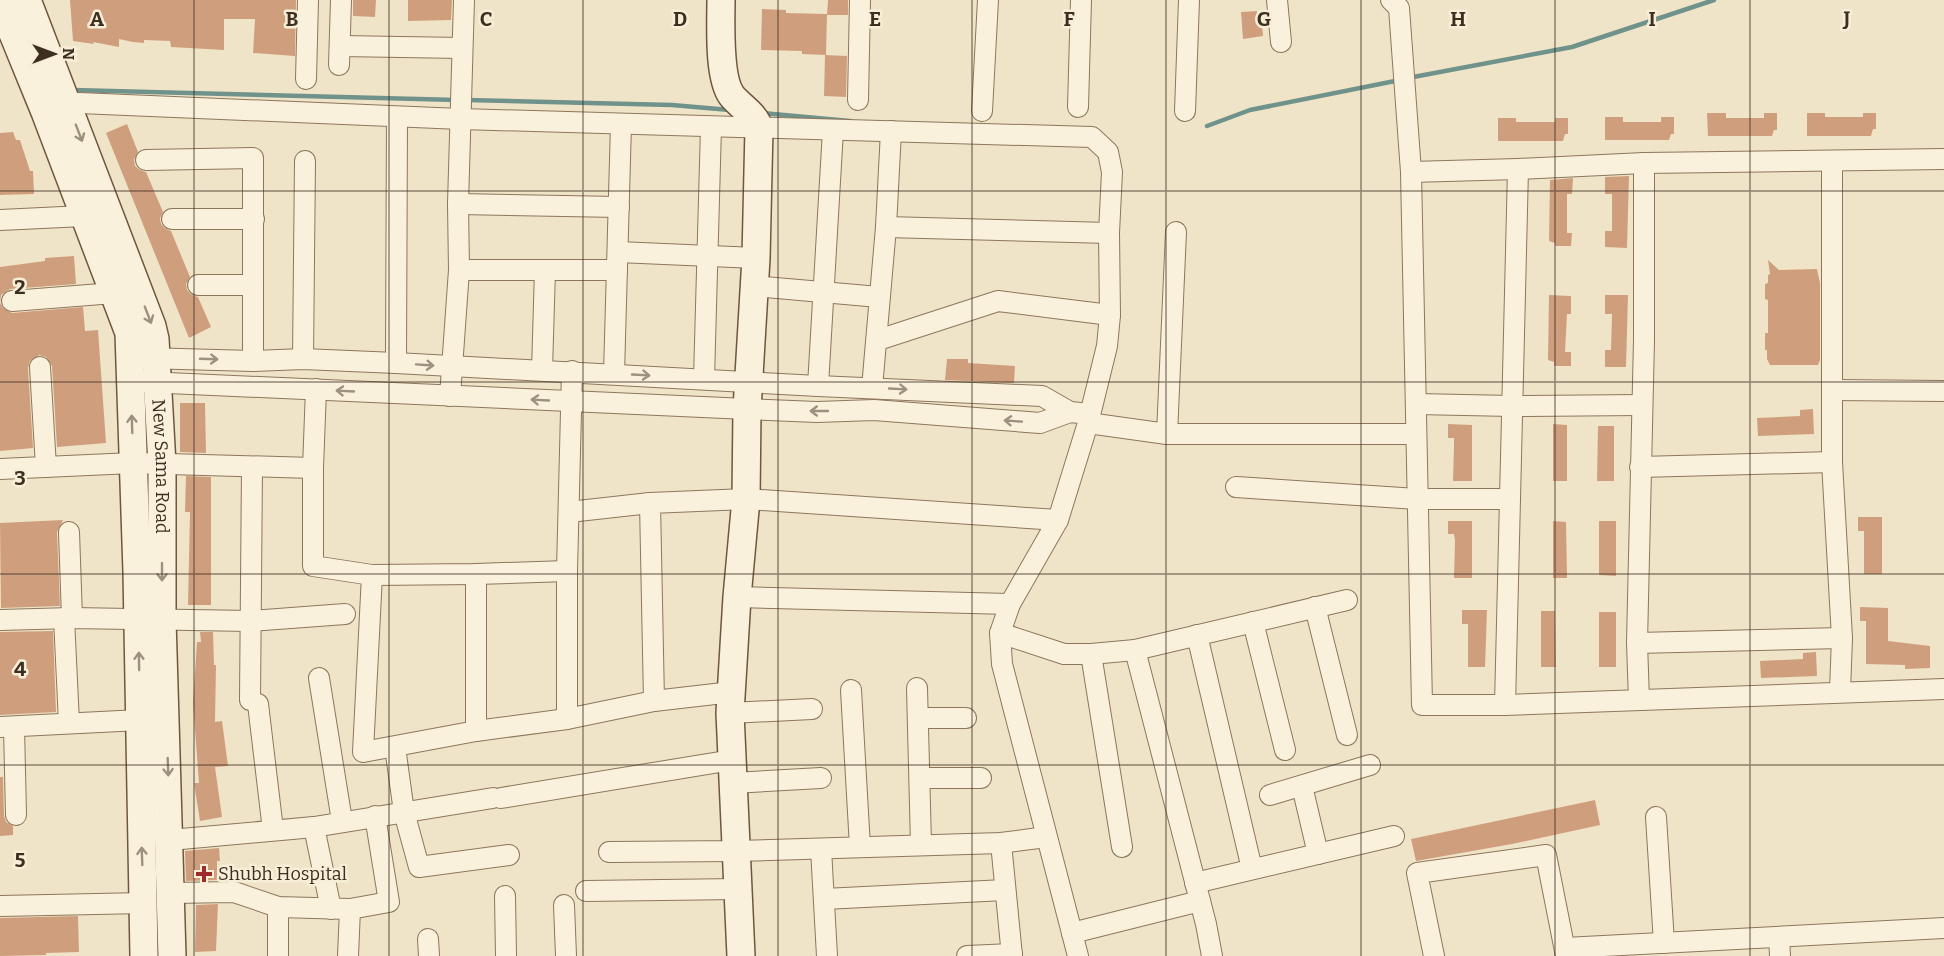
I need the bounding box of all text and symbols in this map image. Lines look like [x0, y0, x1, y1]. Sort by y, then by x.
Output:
text: A [90, 7, 105, 31]
text: B [286, 7, 299, 31]
text: C [480, 7, 492, 31]
text: D [673, 7, 687, 31]
text: E [869, 7, 881, 31]
text: F [1063, 7, 1075, 31]
text: G [1257, 7, 1271, 31]
text: H [1450, 7, 1466, 31]
text: I [1648, 7, 1656, 31]
text: J [1843, 7, 1851, 31]
north arrow [24, 24, 84, 84]
text: N [59, 48, 78, 60]
one-way arrow [74, 123, 85, 141]
text: 2 [14, 275, 26, 299]
one-way arrow [143, 305, 154, 324]
one-way arrow [198, 354, 218, 365]
one-way arrow [414, 359, 434, 370]
one-way arrow [630, 370, 650, 381]
one-way arrow [888, 384, 908, 395]
one-way arrow [336, 385, 356, 396]
one-way arrow [530, 394, 550, 406]
street label: New Sama Road [147, 398, 173, 534]
one-way arrow [809, 405, 829, 417]
one-way arrow [126, 414, 137, 434]
one-way arrow [1004, 415, 1024, 426]
text: 3 [14, 466, 26, 490]
one-way arrow [156, 561, 168, 581]
one-way arrow [133, 651, 145, 671]
text: 4 [14, 657, 26, 681]
one-way arrow [162, 756, 173, 776]
one-way arrow [136, 846, 147, 866]
text: 5 [15, 848, 26, 872]
place label: Shubh Hospital [218, 863, 347, 885]
marker: Shubh Hospital [195, 865, 213, 883]

